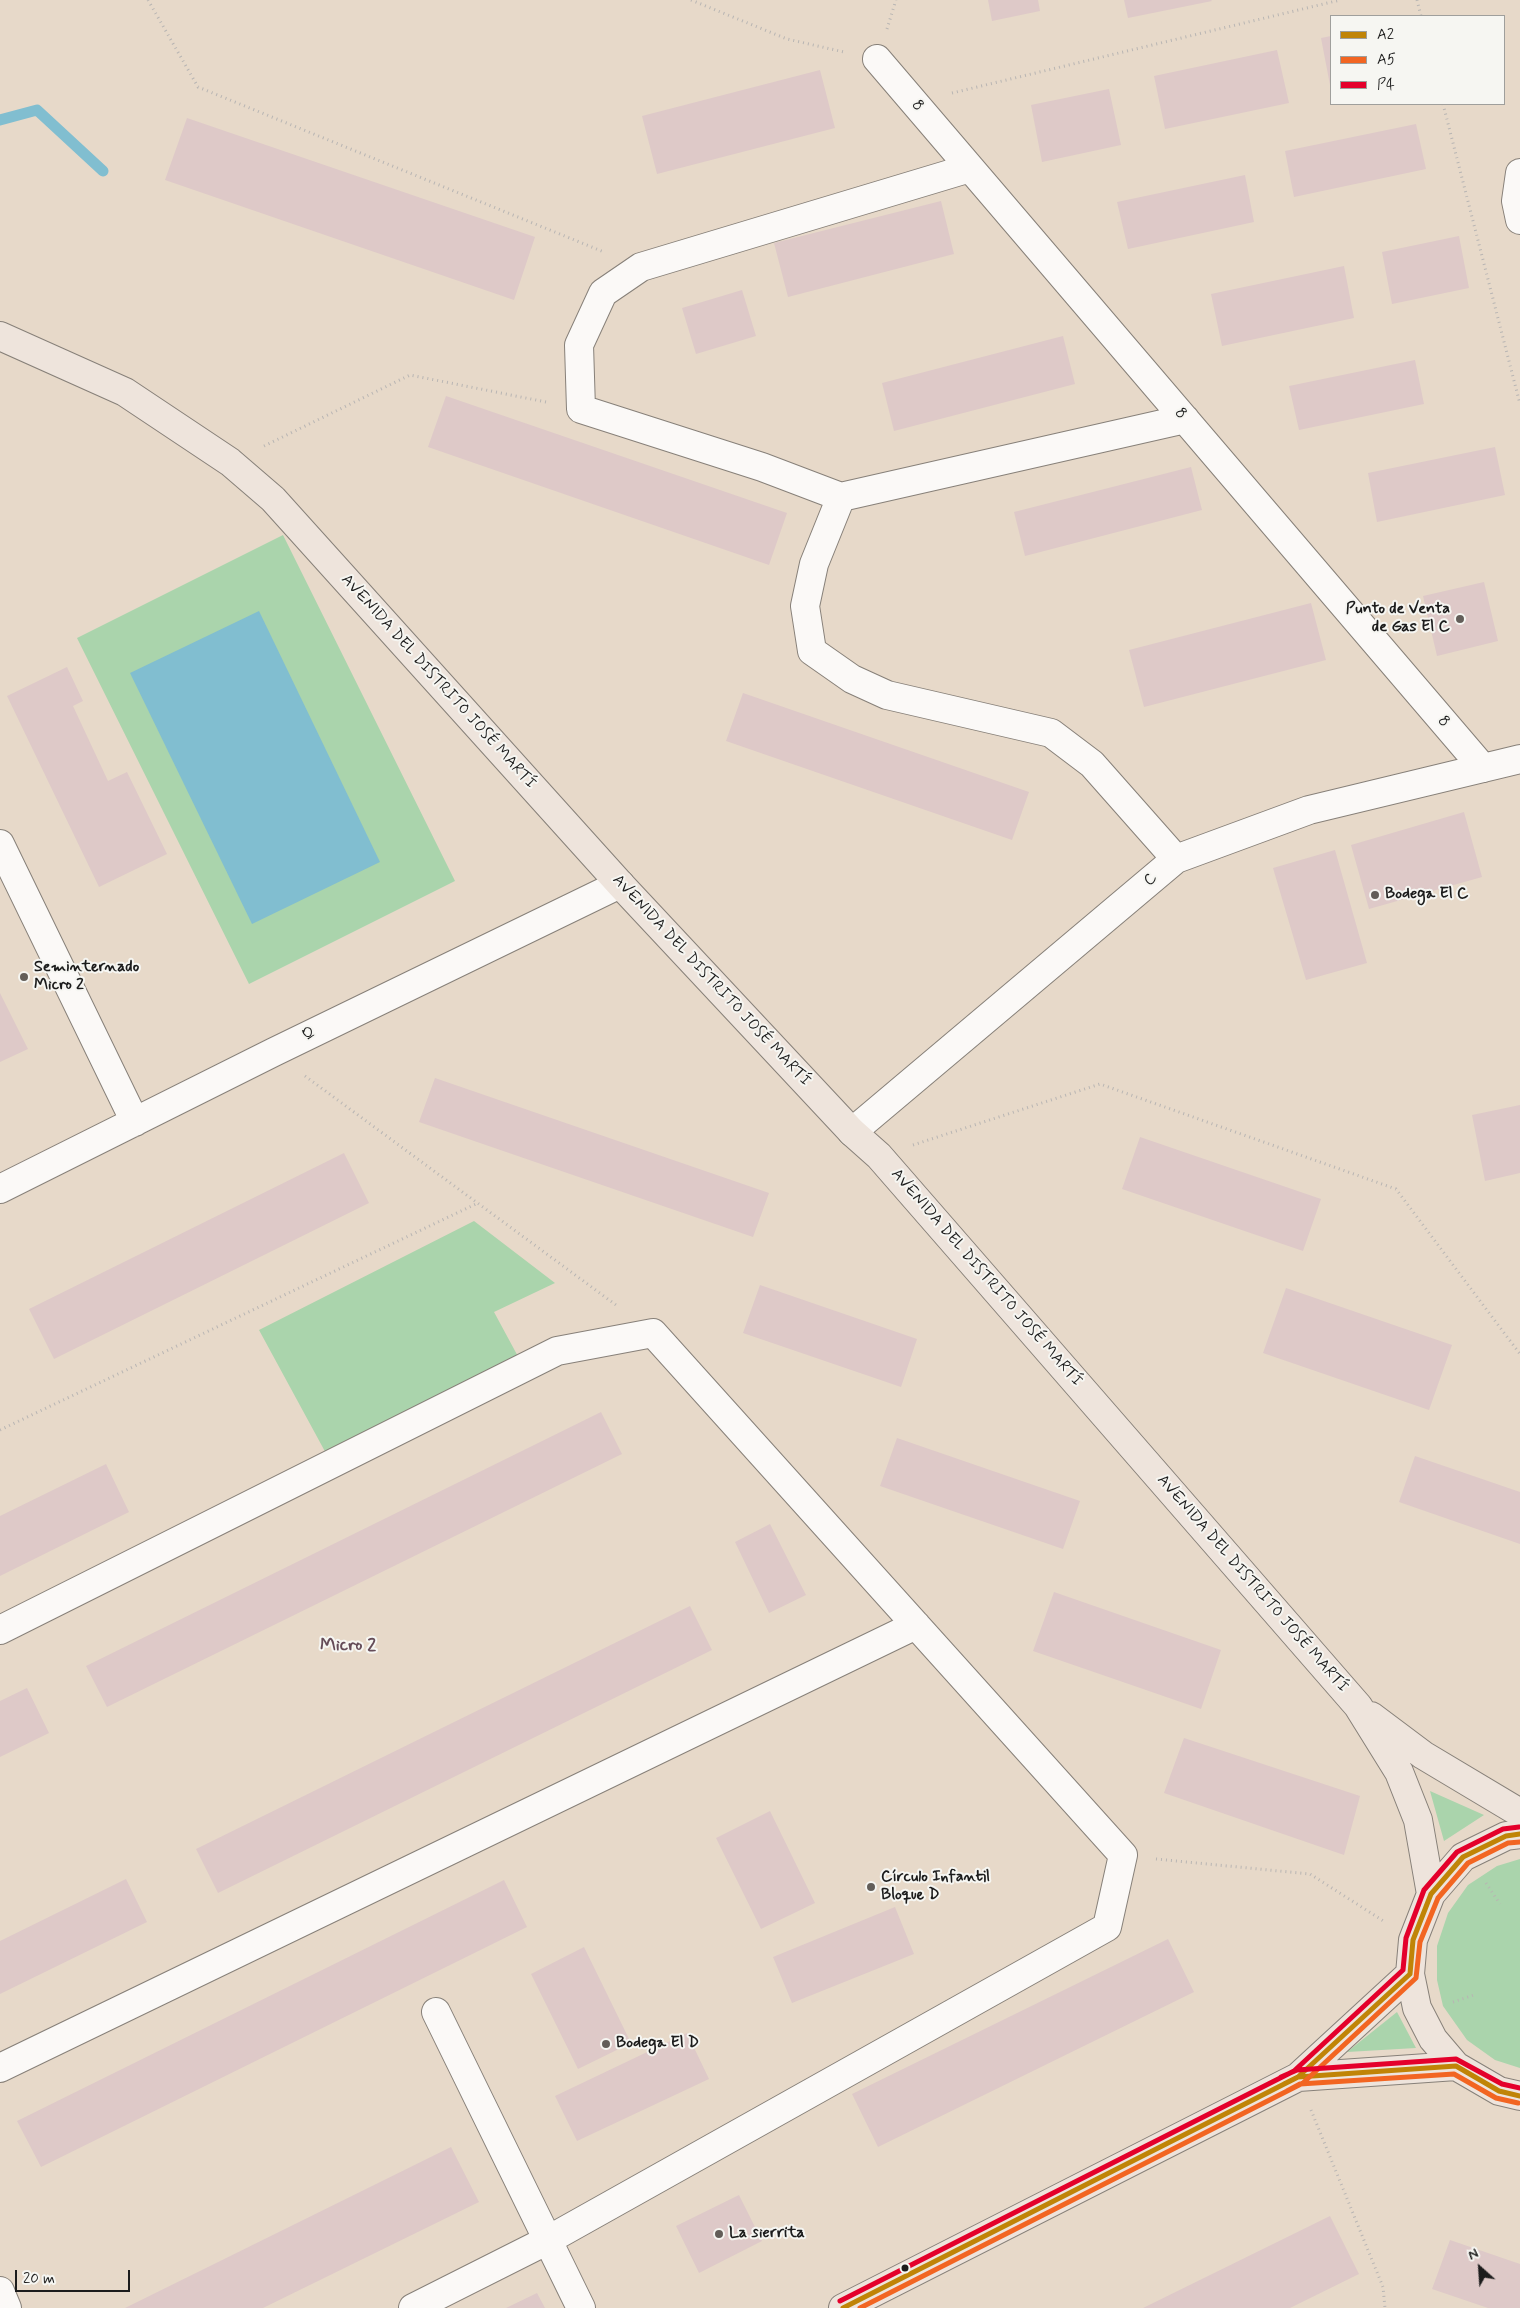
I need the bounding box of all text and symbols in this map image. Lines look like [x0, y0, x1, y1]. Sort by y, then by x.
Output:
legend [1330, 15, 1505, 105]
text: A2 [1377, 25, 1394, 45]
text: A5 [1377, 50, 1396, 70]
text: P4 [1377, 75, 1395, 95]
street label: 8 [907, 96, 927, 116]
street label: 8 [1170, 404, 1190, 424]
street label: AVENIDA DEL DISTRITO JOSÉ MARTÍ [336, 571, 540, 793]
place label: Punto de Venta de Gas El C [1346, 600, 1450, 638]
marker: Punto de Venta de Gas El C [1454, 613, 1466, 625]
street label: 8 [1433, 712, 1453, 732]
street label: C [1140, 869, 1162, 891]
street label: AVENIDA DEL DISTRITO JOSÉ MARTÍ [608, 871, 814, 1091]
place label: Bodega El C [1385, 885, 1468, 905]
marker: Bodega El C [1369, 889, 1381, 901]
place label: Seminternado Micro 2 [34, 958, 139, 996]
marker: Seminternado Micro 2 [18, 971, 30, 983]
street label: Q [299, 1024, 319, 1046]
street label: AVENIDA DEL DISTRITO JOSÉ MARTÍ [886, 1165, 1086, 1391]
street label: AVENIDA DEL DISTRITO JOSÉ MARTÍ [1152, 1471, 1352, 1697]
district label: Micro 2 [320, 1635, 376, 1657]
place label: Círculo Infantil Bloque D [881, 1868, 990, 1906]
marker: Círculo Infantil Bloque D [865, 1881, 877, 1893]
place label: Bodega El D [616, 2034, 699, 2054]
marker: Bodega El D [600, 2038, 612, 2050]
place label: La sierrita [729, 2224, 805, 2244]
marker: La sierrita [713, 2228, 725, 2240]
north arrow [1455, 2243, 1505, 2293]
text: N [1465, 2244, 1482, 2265]
scale bar [18, 2260, 132, 2292]
unlabelled marker [900, 2263, 910, 2273]
text: 20 m [23, 2269, 55, 2289]

